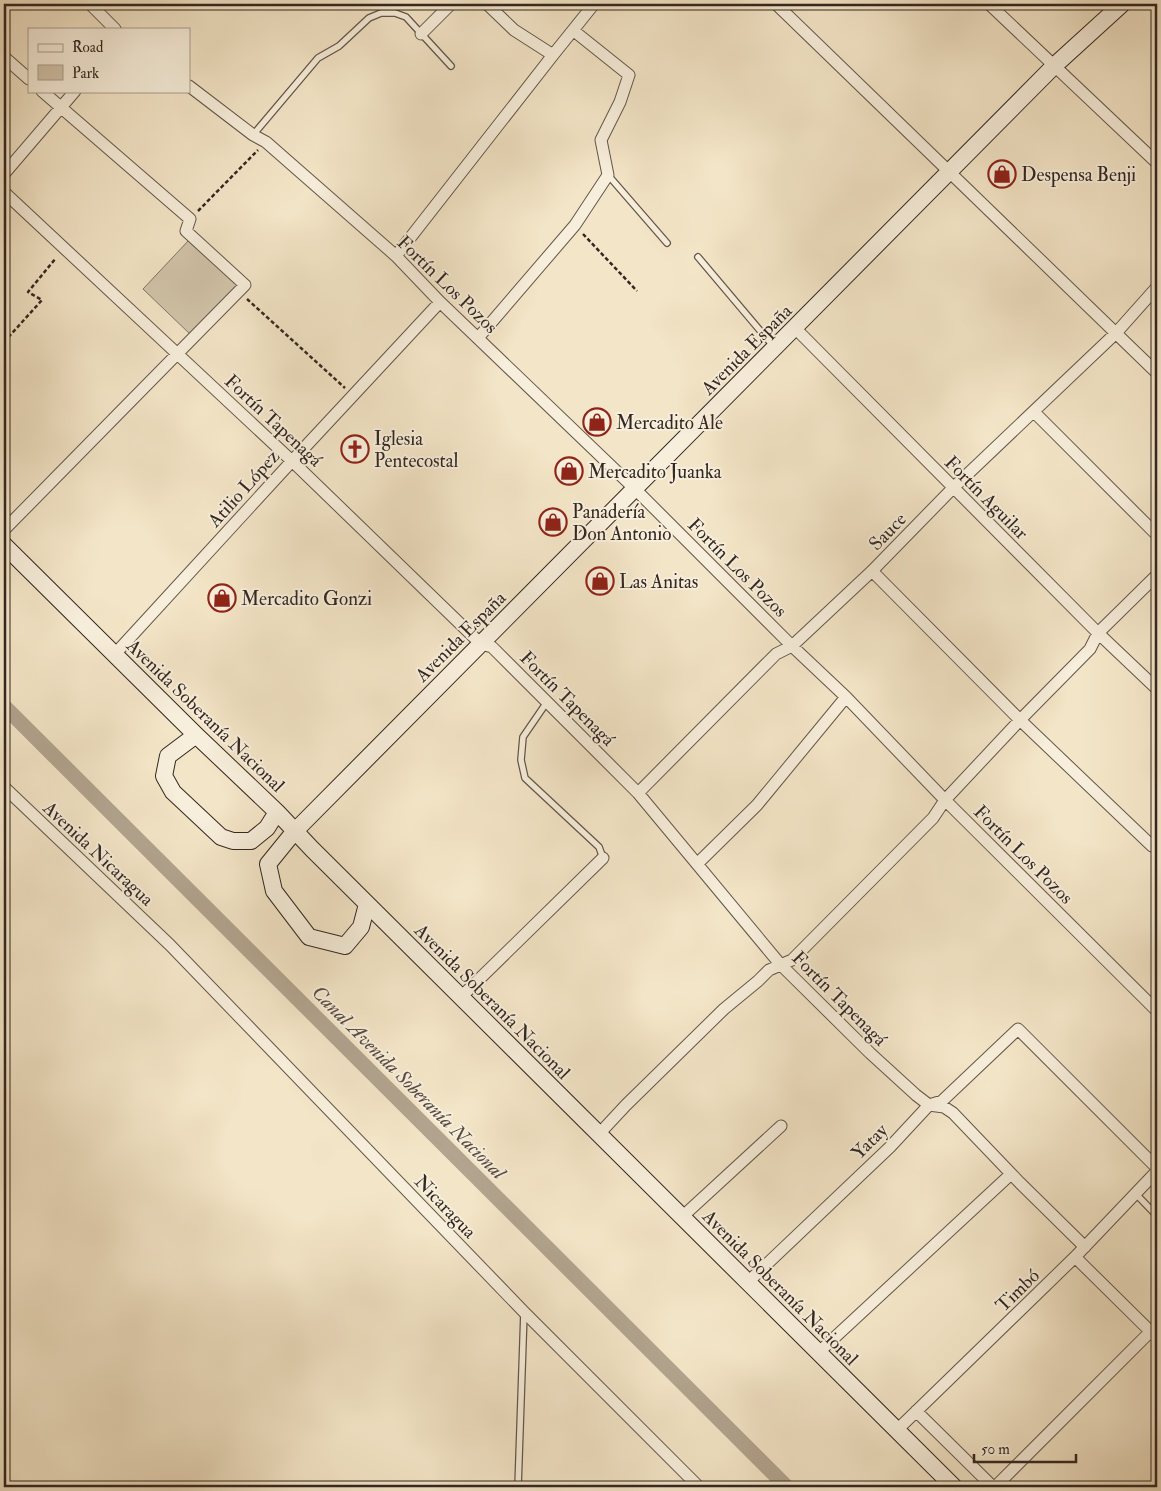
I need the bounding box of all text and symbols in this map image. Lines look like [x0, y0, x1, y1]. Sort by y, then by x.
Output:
legend [28, 28, 190, 92]
text: Road [72, 38, 104, 57]
text: Park [72, 64, 99, 83]
shop icon: Despensa Benji [987, 159, 1017, 189]
place label: Despensa Benji [1021, 163, 1136, 188]
street label: Fortín Los Pozos [392, 231, 503, 339]
street label: Avenida España [696, 299, 798, 402]
street label: Fortín Tapenagá [219, 369, 327, 473]
shop icon: Mercadito Ale [582, 407, 612, 437]
place label: Mercadito Ale [616, 411, 723, 435]
place label: Iglesia Pentecostal [374, 427, 459, 473]
church icon: Iglesia Pentecostal [340, 434, 370, 464]
street label: Atilio López [202, 445, 286, 534]
street label: Fortín Aguilar [939, 451, 1033, 545]
shop icon: Mercadito Juanka [554, 456, 584, 486]
place label: Mercadito Juanka [588, 460, 722, 484]
place label: Panadería Don Antonio [572, 500, 671, 546]
shop icon: Panadería Don Antonio [538, 507, 568, 537]
street label: Sauce [864, 508, 912, 556]
street label: Fortín Los Pozos [683, 513, 792, 622]
shop icon: Las Anitas [585, 566, 615, 596]
place label: Las Anitas [619, 570, 698, 594]
shop icon: Mercadito Gonzi [207, 583, 237, 613]
street label: Avenida España [410, 586, 512, 689]
place label: Mercadito Gonzi [241, 587, 372, 611]
street label: Avenida Soberanía Nacional [120, 633, 289, 798]
street label: Fortín Tapenagá [514, 646, 620, 752]
street label: Avenida Nicaragua [37, 796, 159, 911]
street label: Fortín Los Pozos [969, 800, 1078, 909]
street label: Avenida Soberanía Nacional [409, 918, 575, 1085]
street label: Fortín Tapenagá [786, 946, 892, 1052]
water label: Canal Avenida Soberanía Nacional [306, 980, 512, 1186]
street label: Yatay [847, 1118, 893, 1165]
street label: Nicaragua [409, 1170, 482, 1244]
street label: Avenida Soberanía Nacional [697, 1204, 863, 1371]
street label: Timbó [991, 1264, 1045, 1317]
scale bar [974, 1431, 1076, 1463]
text: 50 m [981, 1440, 1010, 1459]

